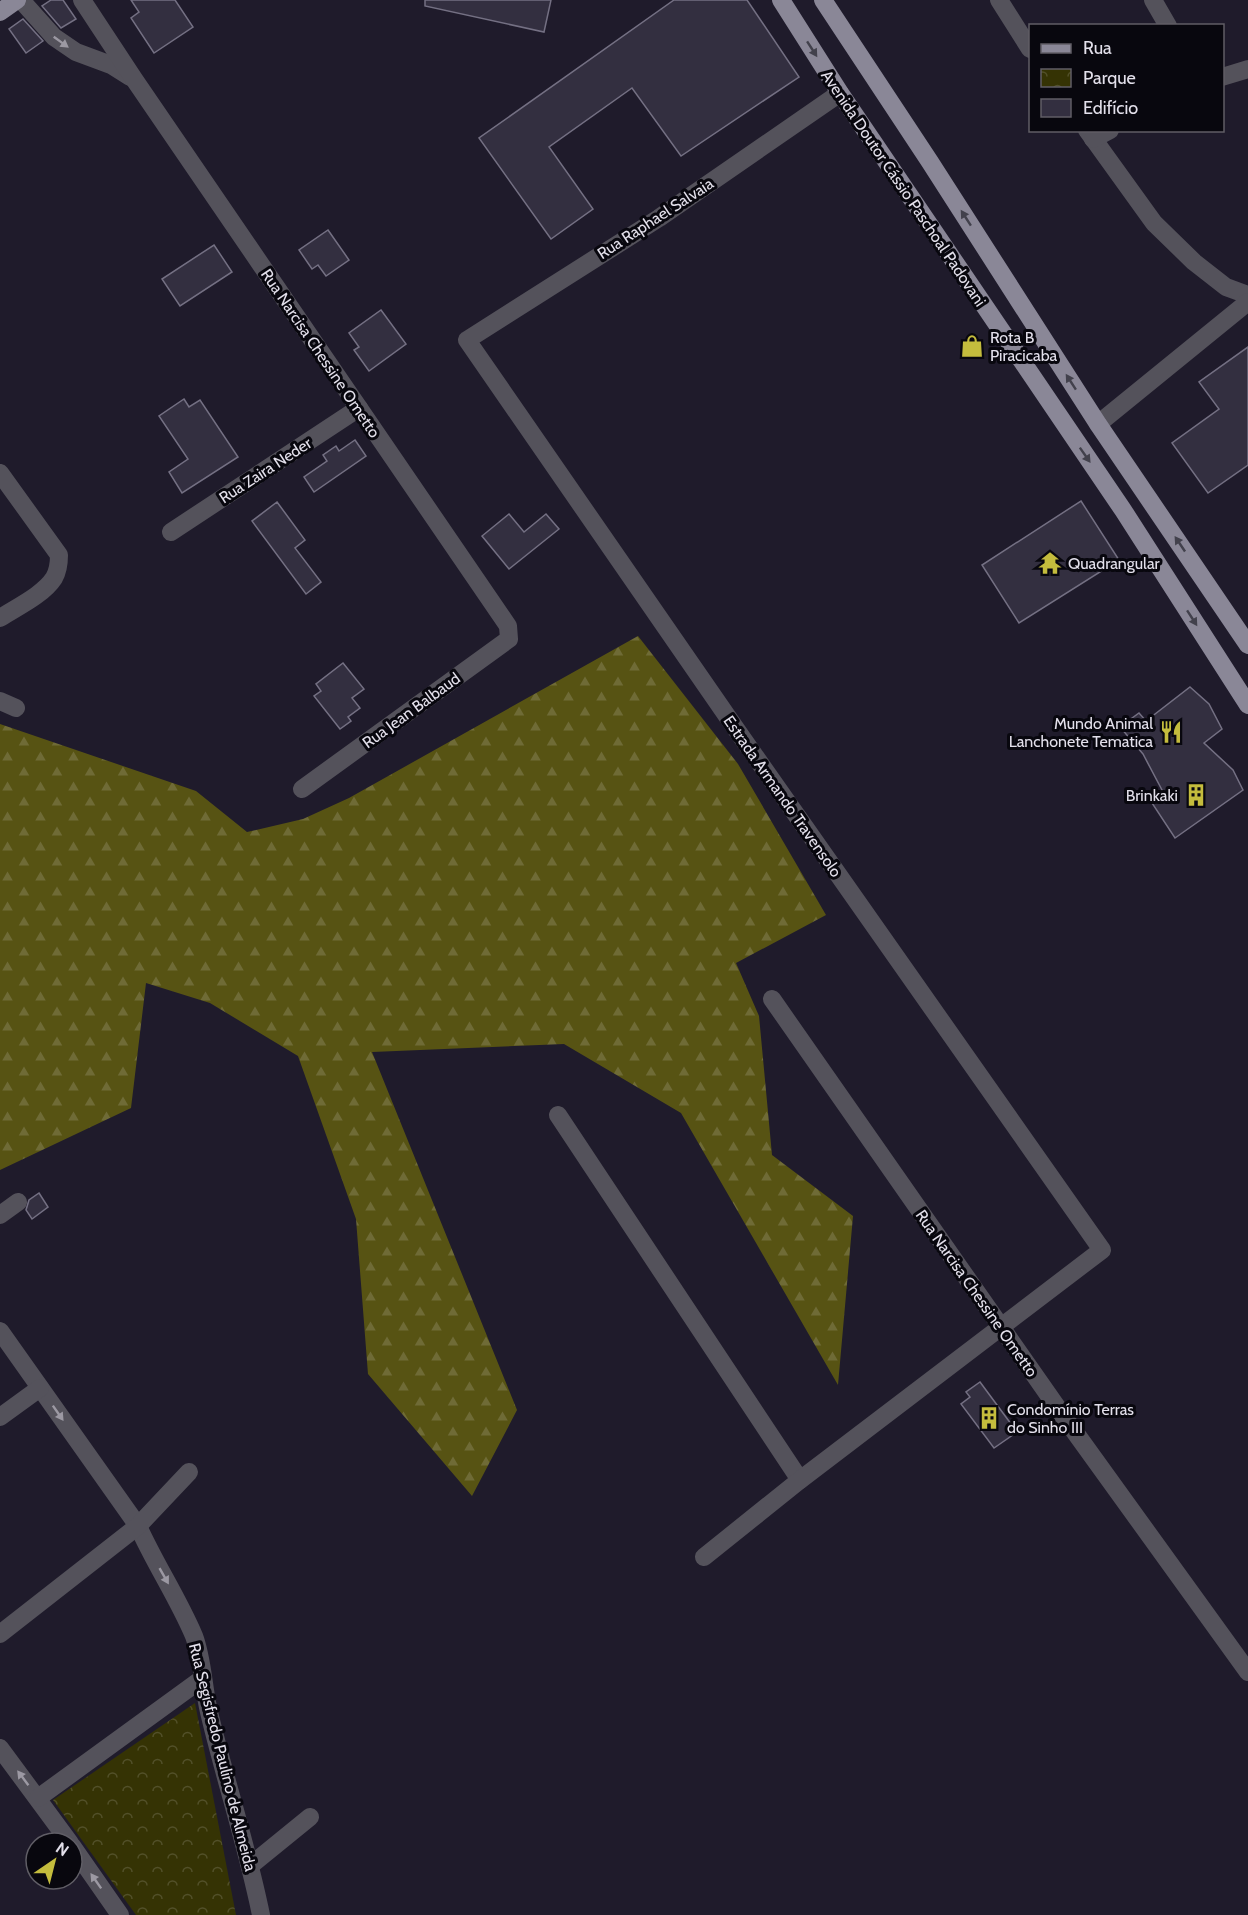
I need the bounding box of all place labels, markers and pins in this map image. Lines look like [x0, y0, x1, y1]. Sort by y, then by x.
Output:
place label: Rota B Piracicaba [990, 328, 1058, 365]
shop icon: Rota B Piracicaba [959, 333, 985, 359]
temple icon: Quadrangular [1037, 550, 1063, 576]
place label: Quadrangular [1068, 554, 1161, 573]
place label: Mundo Animal Lanchonete Tematica [1009, 714, 1153, 751]
restaurant icon: Mundo Animal Lanchonete Tematica [1158, 719, 1184, 745]
building icon: Brinkaki [1183, 782, 1209, 808]
place label: Brinkaki [1126, 786, 1178, 805]
place label: Condomínio Terras do Sinho III [1007, 1400, 1134, 1437]
building icon: Condomínio Terras do Sinho III [976, 1405, 1002, 1431]

